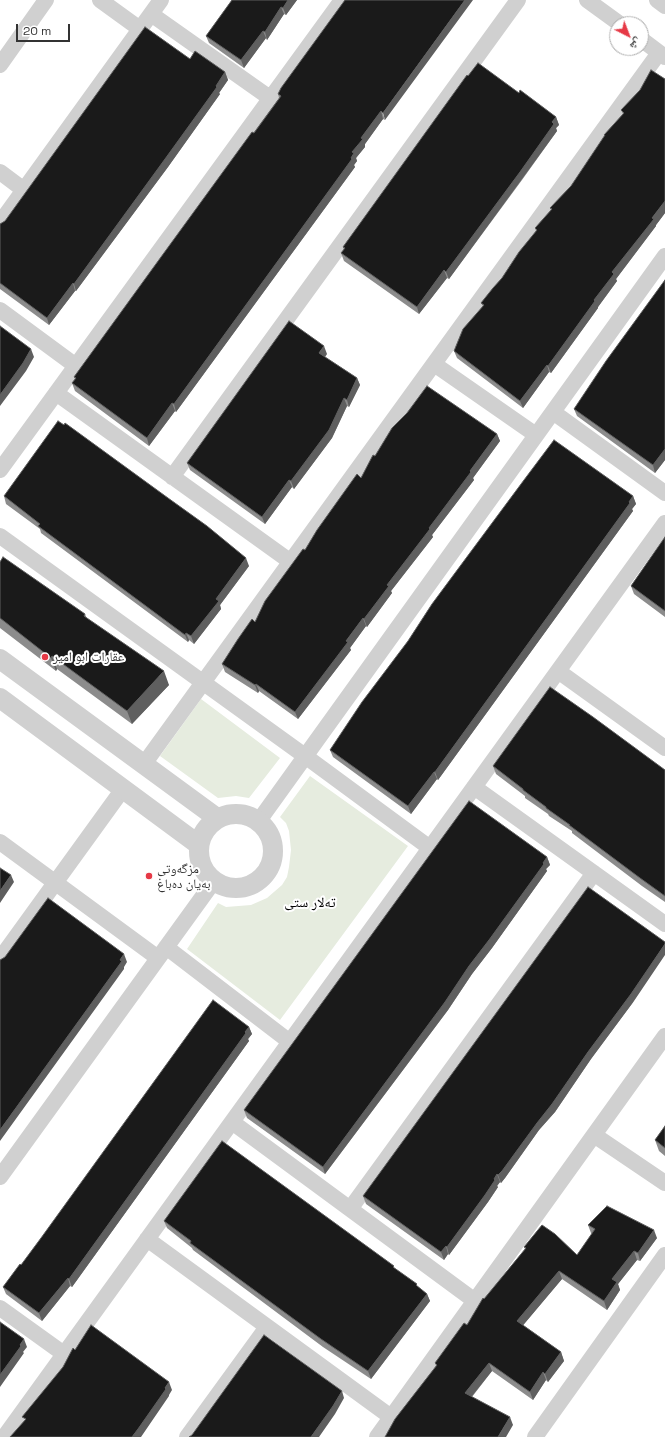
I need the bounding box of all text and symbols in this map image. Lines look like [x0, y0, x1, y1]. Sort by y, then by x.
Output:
scale bar [18, 16, 72, 42]
north arrow [609, 16, 649, 56]
text: 20 m [23, 23, 51, 39]
text: ش [627, 35, 645, 53]
place label: عقارات ابو امير [53, 649, 124, 665]
marker: عقارات ابو امير [40, 652, 50, 662]
place label: مزگەوتی بەیان دەباغ [157, 861, 211, 892]
marker: مزگەوتی بەیان دەباغ [144, 871, 154, 881]
district label: ته‌لار ستی [284, 895, 336, 911]

